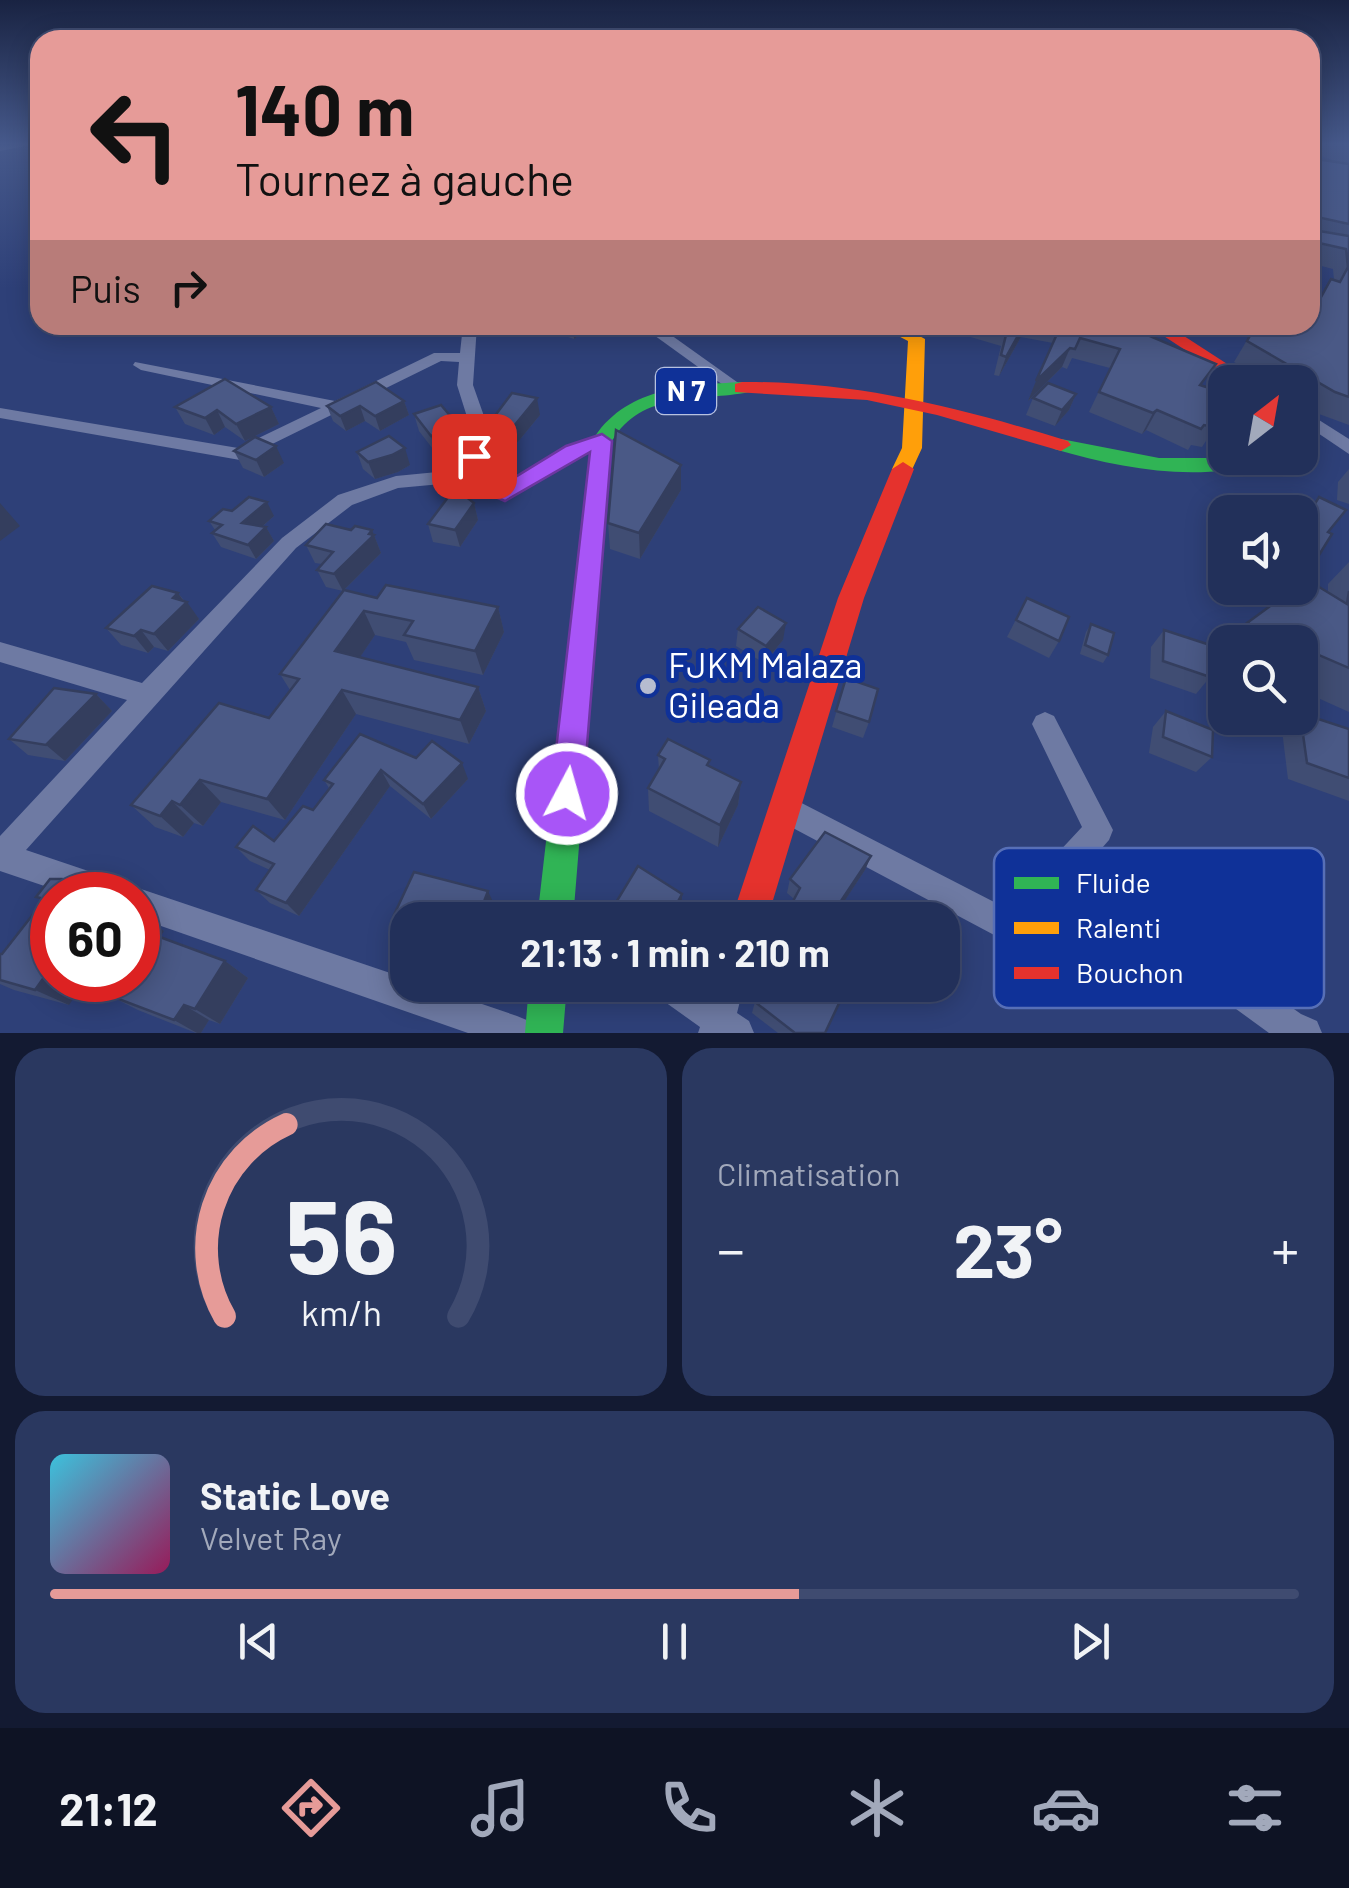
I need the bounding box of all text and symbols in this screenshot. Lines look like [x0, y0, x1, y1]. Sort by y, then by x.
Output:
text: 140 m [235, 66, 414, 150]
icon: left [70, 70, 200, 200]
text: Tournez à gauche [235, 151, 574, 205]
icon: right [161, 260, 216, 315]
text: Puis [70, 265, 141, 311]
north arrow [1208, 365, 1318, 475]
map controls [1208, 365, 1318, 735]
road number: N 7 [656, 368, 716, 414]
pin [432, 414, 517, 499]
icon: arrive [447, 429, 502, 484]
button: sound [1208, 495, 1318, 605]
button: search [1208, 625, 1318, 735]
place label: FJKM Malaza Gileada [668, 643, 862, 725]
marker: FJKM Malaza Gileada [637, 675, 659, 697]
position arrow [515, 742, 619, 846]
legend [994, 848, 1324, 1008]
text: Fluide [1076, 865, 1151, 899]
speed limit sign: 60 [30, 872, 160, 1002]
text: Ralenti [1076, 910, 1161, 944]
text: 21:13 · 1 min · 210 m [520, 929, 830, 975]
text: Bouchon [1076, 955, 1184, 989]
text: Climatisation [717, 1154, 901, 1192]
text: 56 [285, 1170, 397, 1295]
text: 23° [953, 1203, 1063, 1293]
text: − [717, 1215, 745, 1281]
text: + [1271, 1215, 1299, 1281]
text: km/h [301, 1290, 381, 1333]
text: Static Love [200, 1472, 390, 1518]
text: Velvet Ray [200, 1518, 342, 1556]
icon: previous [231, 1614, 286, 1669]
icon: pause [647, 1614, 702, 1669]
icon: next [1063, 1614, 1118, 1669]
icon: directions [276, 1773, 346, 1843]
icon: music [465, 1773, 535, 1843]
icon: phone [654, 1773, 724, 1843]
icon: climate [842, 1773, 912, 1843]
icon: car [1031, 1773, 1101, 1843]
icon: filters [1220, 1773, 1290, 1843]
text: 21:12 [59, 1781, 158, 1835]

